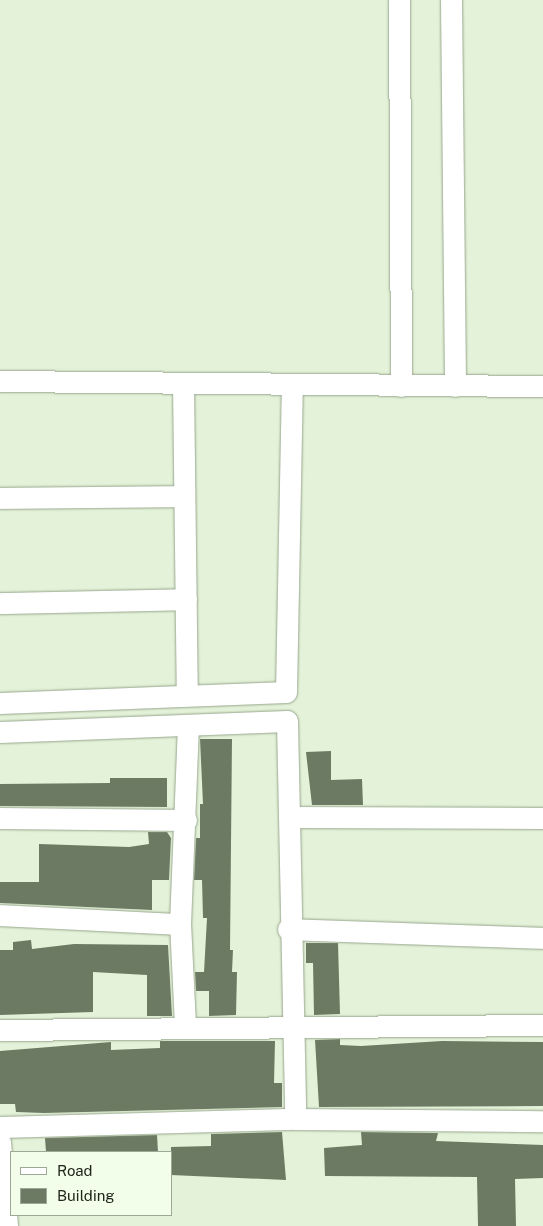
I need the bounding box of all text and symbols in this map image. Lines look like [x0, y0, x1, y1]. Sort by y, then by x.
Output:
legend [10, 1151, 172, 1216]
text: Road [57, 1162, 93, 1179]
text: Building [57, 1187, 115, 1204]

